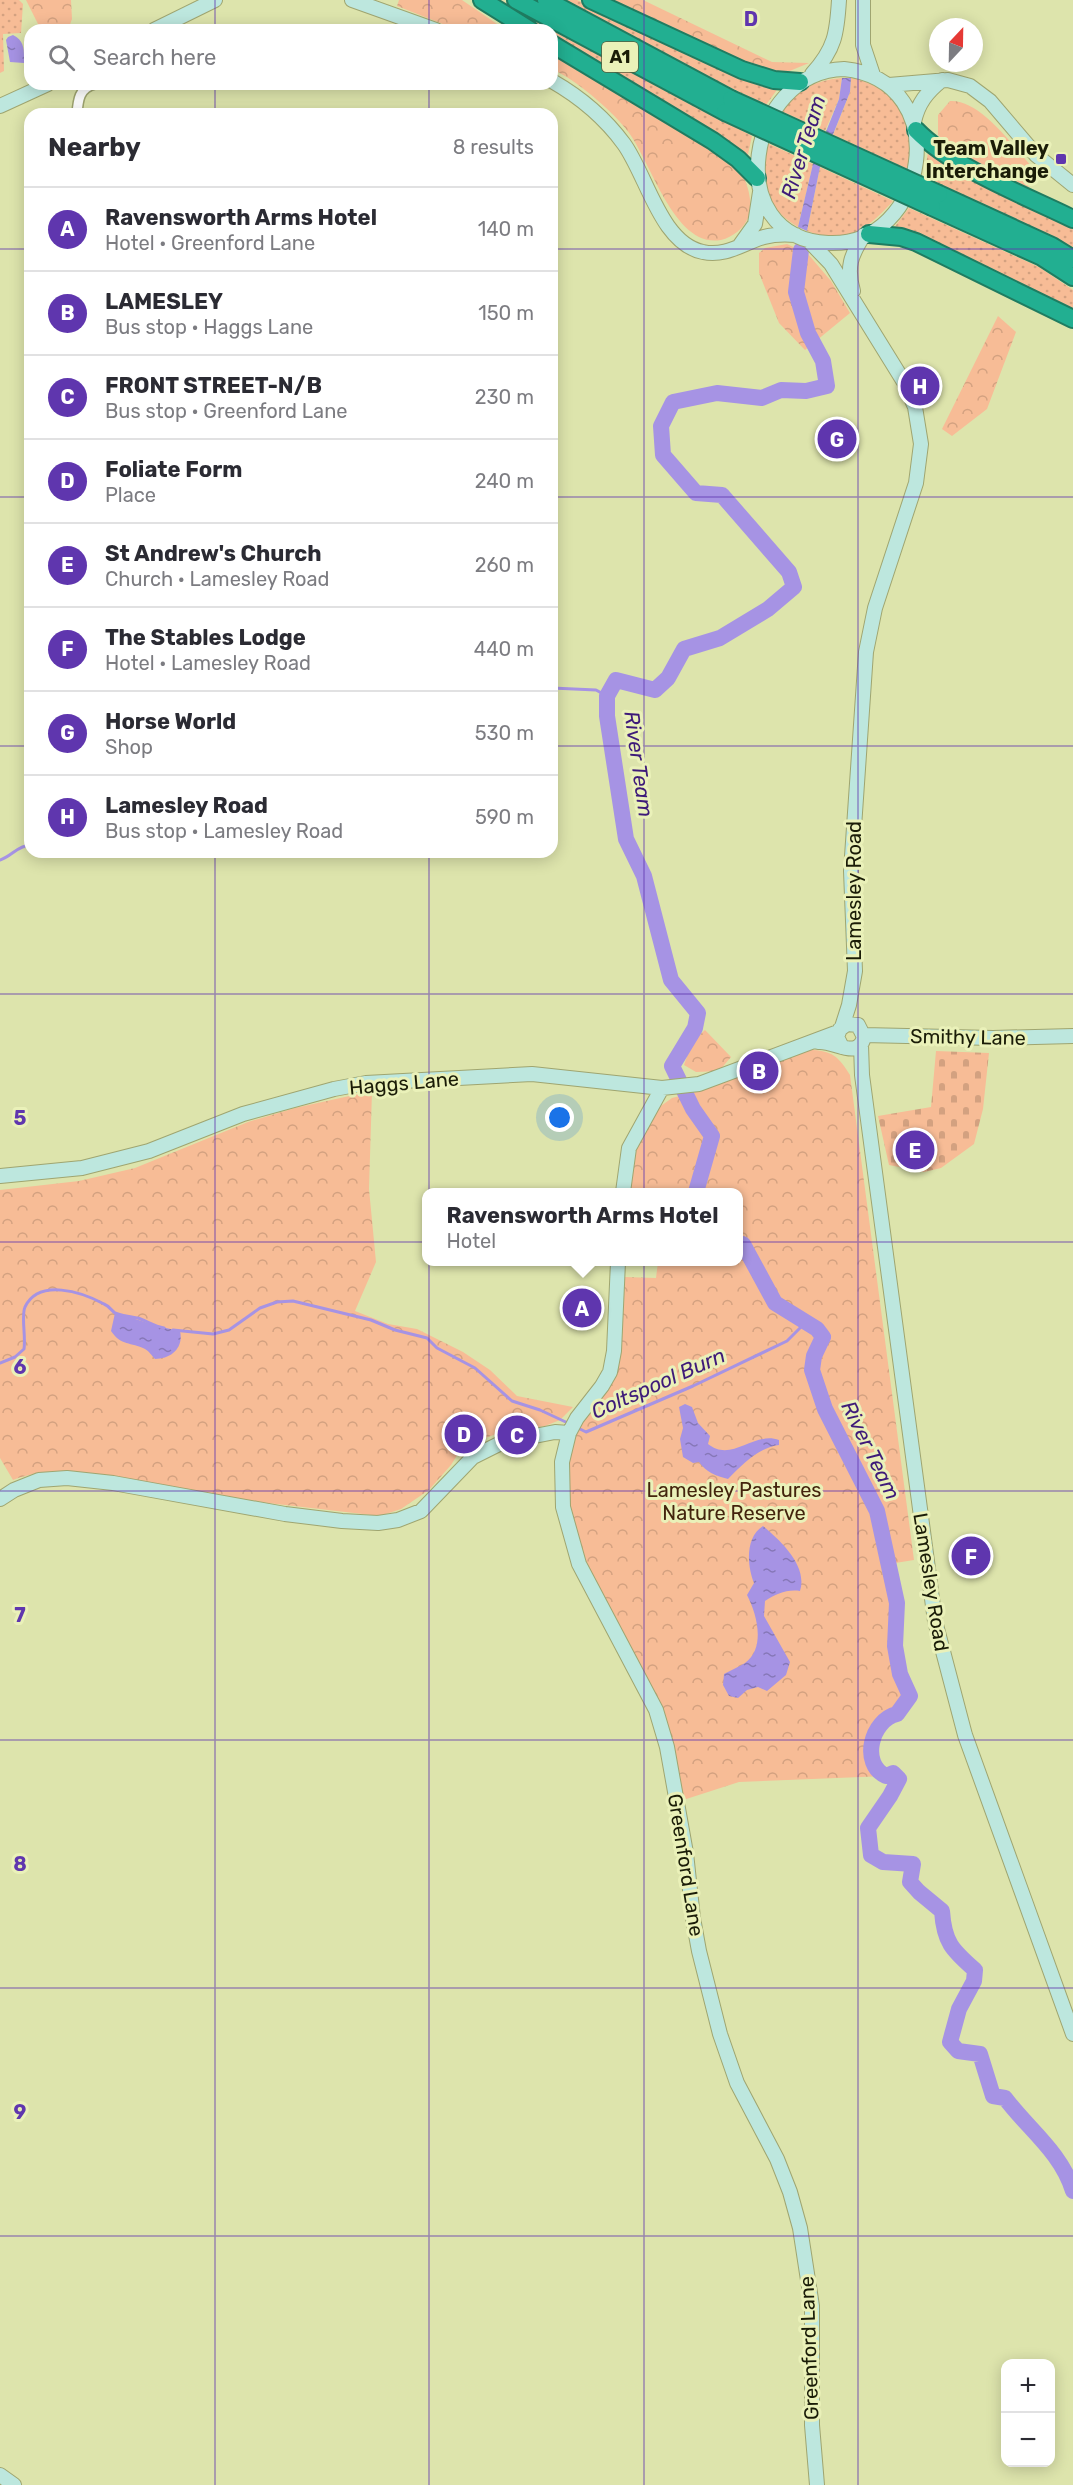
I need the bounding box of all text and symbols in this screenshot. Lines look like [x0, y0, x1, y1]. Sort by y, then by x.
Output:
text: D [744, 7, 758, 31]
north arrow [929, 18, 983, 72]
search box [24, 24, 558, 90]
icon: search [45, 41, 78, 74]
road number: A1 [602, 42, 638, 72]
text: Search here [93, 44, 216, 71]
water label: River Team [775, 92, 831, 202]
text: Nearby [48, 132, 141, 163]
text: 8 results [453, 135, 534, 159]
place label: Team Valley Interchange [926, 136, 1049, 183]
marker: Team Valley Interchange [1054, 152, 1068, 166]
text: Ravensworth Arms Hotel [105, 204, 377, 231]
text: A [60, 217, 75, 241]
text: 140 m [478, 217, 534, 241]
text: Hotel · Greenford Lane [105, 231, 315, 255]
text: LAMESLEY [105, 288, 223, 315]
text: B [60, 301, 75, 325]
text: 150 m [478, 301, 534, 325]
text: Bus stop · Haggs Lane [105, 315, 313, 339]
pin: H [900, 364, 940, 408]
text: FRONT STREET-N/B [105, 372, 322, 399]
text: C [60, 385, 75, 409]
text: 230 m [475, 385, 534, 409]
text: Bus stop · Greenford Lane [105, 399, 347, 423]
pin: G [818, 416, 856, 462]
text: Foliate Form [105, 456, 242, 483]
text: D [60, 469, 75, 493]
text: 240 m [475, 469, 534, 493]
text: Place [105, 483, 156, 507]
text: St Andrew's Church [105, 540, 322, 567]
text: E [61, 553, 74, 577]
text: 260 m [475, 553, 534, 577]
text: Church · Lamesley Road [105, 567, 330, 591]
text: The Stables Lodge [105, 624, 306, 651]
text: F [61, 637, 74, 661]
text: 440 m [474, 637, 534, 661]
text: Hotel · Lamesley Road [105, 651, 311, 675]
text: Horse World [105, 708, 236, 735]
water label: River Team [619, 709, 659, 819]
text: G [60, 721, 75, 745]
text: 530 m [475, 721, 534, 745]
text: Shop [105, 735, 153, 759]
text: Lamesley Road [105, 792, 268, 819]
text: H [60, 805, 75, 829]
text: 590 m [475, 805, 534, 829]
text: Bus stop · Lamesley Road [105, 819, 343, 843]
street label: Lamesley Road [842, 821, 866, 961]
street label: Smithy Lane [910, 1024, 1026, 1050]
pin: B [740, 1048, 778, 1094]
street label: Haggs Lane [348, 1066, 460, 1100]
your location [545, 1103, 574, 1132]
text: 5 [14, 1106, 27, 1130]
pin: E [896, 1128, 934, 1172]
popup [422, 1188, 743, 1266]
text: Ravensworth Arms Hotel [447, 1202, 718, 1229]
text: Hotel [447, 1229, 496, 1253]
pin: A [562, 1286, 602, 1330]
water label: Coltspool Burn [587, 1342, 729, 1424]
text: 6 [13, 1355, 27, 1379]
water label: River Team [836, 1396, 906, 1504]
pin: D [444, 1412, 484, 1456]
pin: C [498, 1412, 536, 1458]
park label: Lamesley Pastures Nature Reserve [646, 1478, 822, 1525]
street label: Lamesley Road [908, 1511, 954, 1653]
pin: F [952, 1534, 990, 1578]
text: 7 [14, 1603, 26, 1627]
street label: Greenford Lane [663, 1792, 709, 1938]
text: 8 [13, 1852, 27, 1876]
text: 9 [14, 2100, 27, 2124]
street label: Greenford Lane [794, 2276, 824, 2420]
map controls [1001, 2359, 1055, 2467]
button: + [1001, 2359, 1055, 2413]
button: − [1001, 2413, 1055, 2467]

